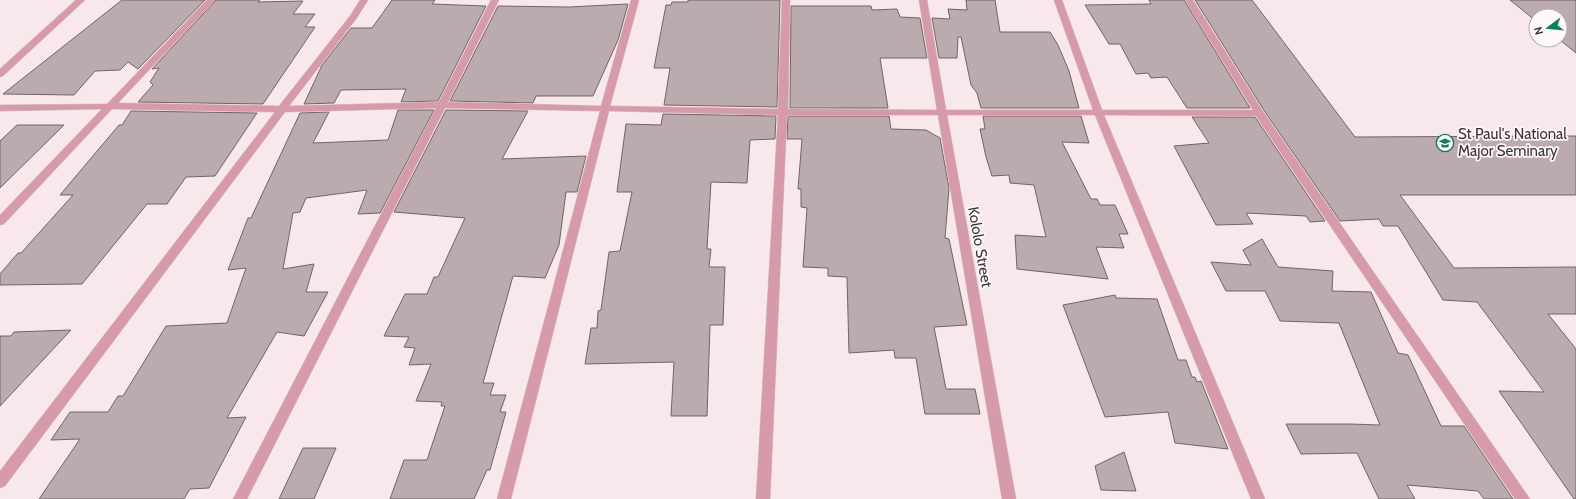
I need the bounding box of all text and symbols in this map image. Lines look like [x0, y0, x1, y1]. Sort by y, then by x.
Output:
north arrow [1528, 8, 1568, 48]
text: N [1531, 25, 1546, 36]
place label: St Paul's National Major Seminary [1458, 125, 1567, 160]
school or university icon: St Paul's National Major Seminary [1435, 133, 1455, 153]
street label: Kololo Street [964, 205, 996, 289]

